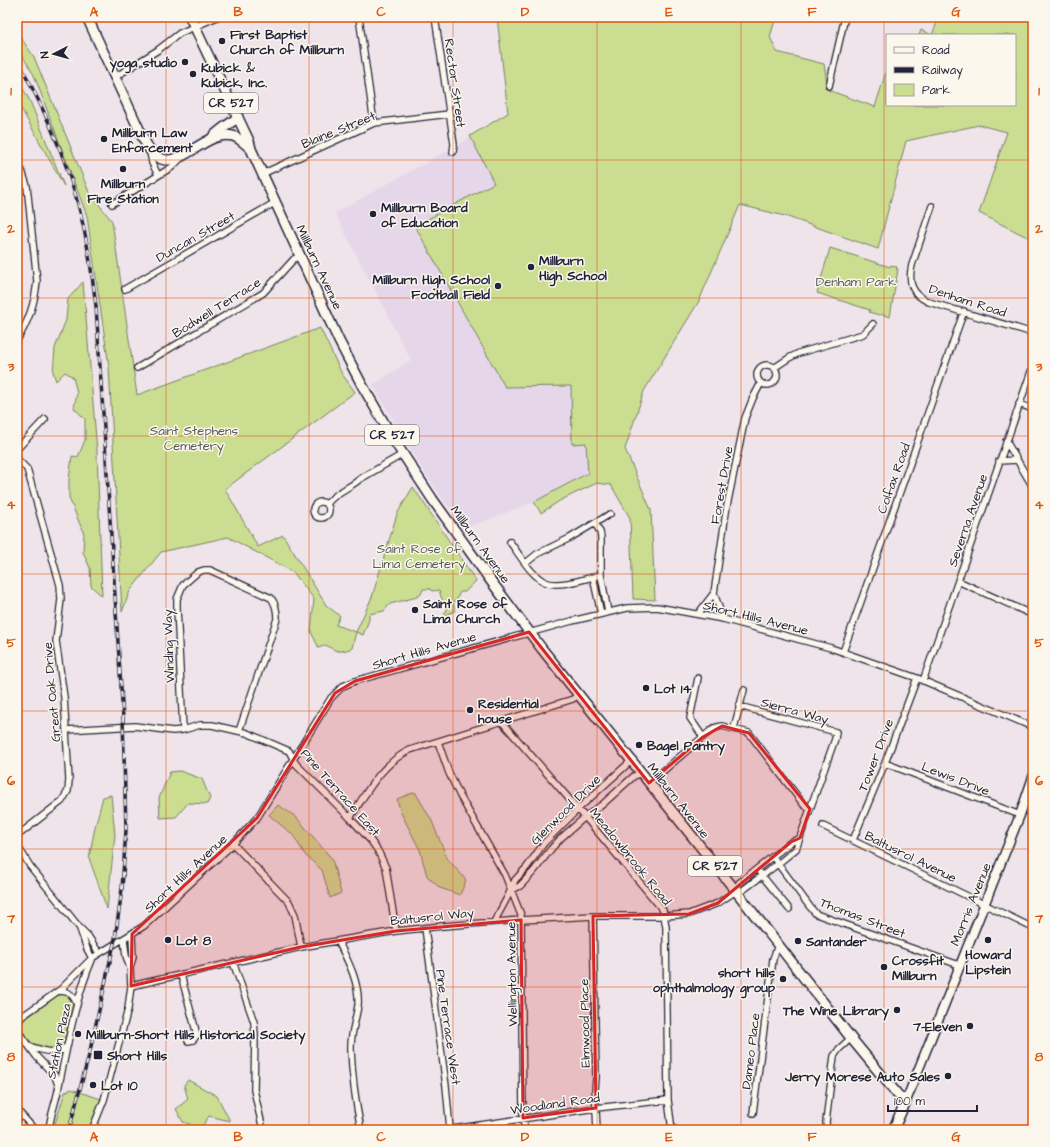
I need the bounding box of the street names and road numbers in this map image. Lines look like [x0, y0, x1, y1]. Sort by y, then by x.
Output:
street label: Rector Street [440, 38, 470, 129]
road number: CR 527 [204, 93, 258, 113]
street label: Blaine Street [299, 107, 379, 153]
street label: Duncan Street [153, 207, 239, 267]
street label: Millburn Avenue [292, 222, 347, 313]
street label: Bodwell Terrace [169, 273, 264, 342]
street label: Denham Road [927, 280, 1009, 322]
road number: CR 527 [365, 425, 419, 445]
street label: Colfax Road [873, 440, 915, 516]
street label: Forest Drive [706, 445, 738, 526]
street label: Severna Avenue [944, 472, 992, 569]
street label: Millburn Avenue [446, 502, 514, 587]
street label: Short Hills Avenue [701, 596, 810, 640]
street label: Winding Way [159, 609, 180, 683]
street label: Short Hills Avenue [370, 627, 478, 674]
street label: Great Oak Drive [39, 641, 65, 743]
street label: Sierra Way [759, 693, 831, 730]
street label: Tower Drive [854, 716, 898, 794]
street label: Pine Terrace East [296, 745, 385, 841]
street label: Lewis Drive [919, 758, 992, 800]
street label: Millburn Avenue [643, 759, 714, 842]
street label: Glenwood Drive [526, 770, 605, 849]
street label: Meadowbrook Road [585, 804, 676, 910]
street label: Baltusrol Avenue [862, 827, 960, 887]
street label: Short Hills Avenue [140, 830, 231, 917]
road number: CR 527 [688, 856, 742, 876]
street label: Morris Avenue [946, 860, 996, 949]
street label: Thomas Street [817, 893, 909, 943]
street label: Baltusrol Way [389, 904, 475, 931]
street label: Wellington Avenue [502, 921, 523, 1027]
street label: Pine Terrace West [431, 968, 465, 1087]
street label: Elmwood Place [575, 978, 595, 1068]
street label: Station Plaza [42, 1002, 76, 1080]
street label: Dameo Place [737, 1012, 765, 1090]
street label: Woodland Road [509, 1089, 601, 1119]

